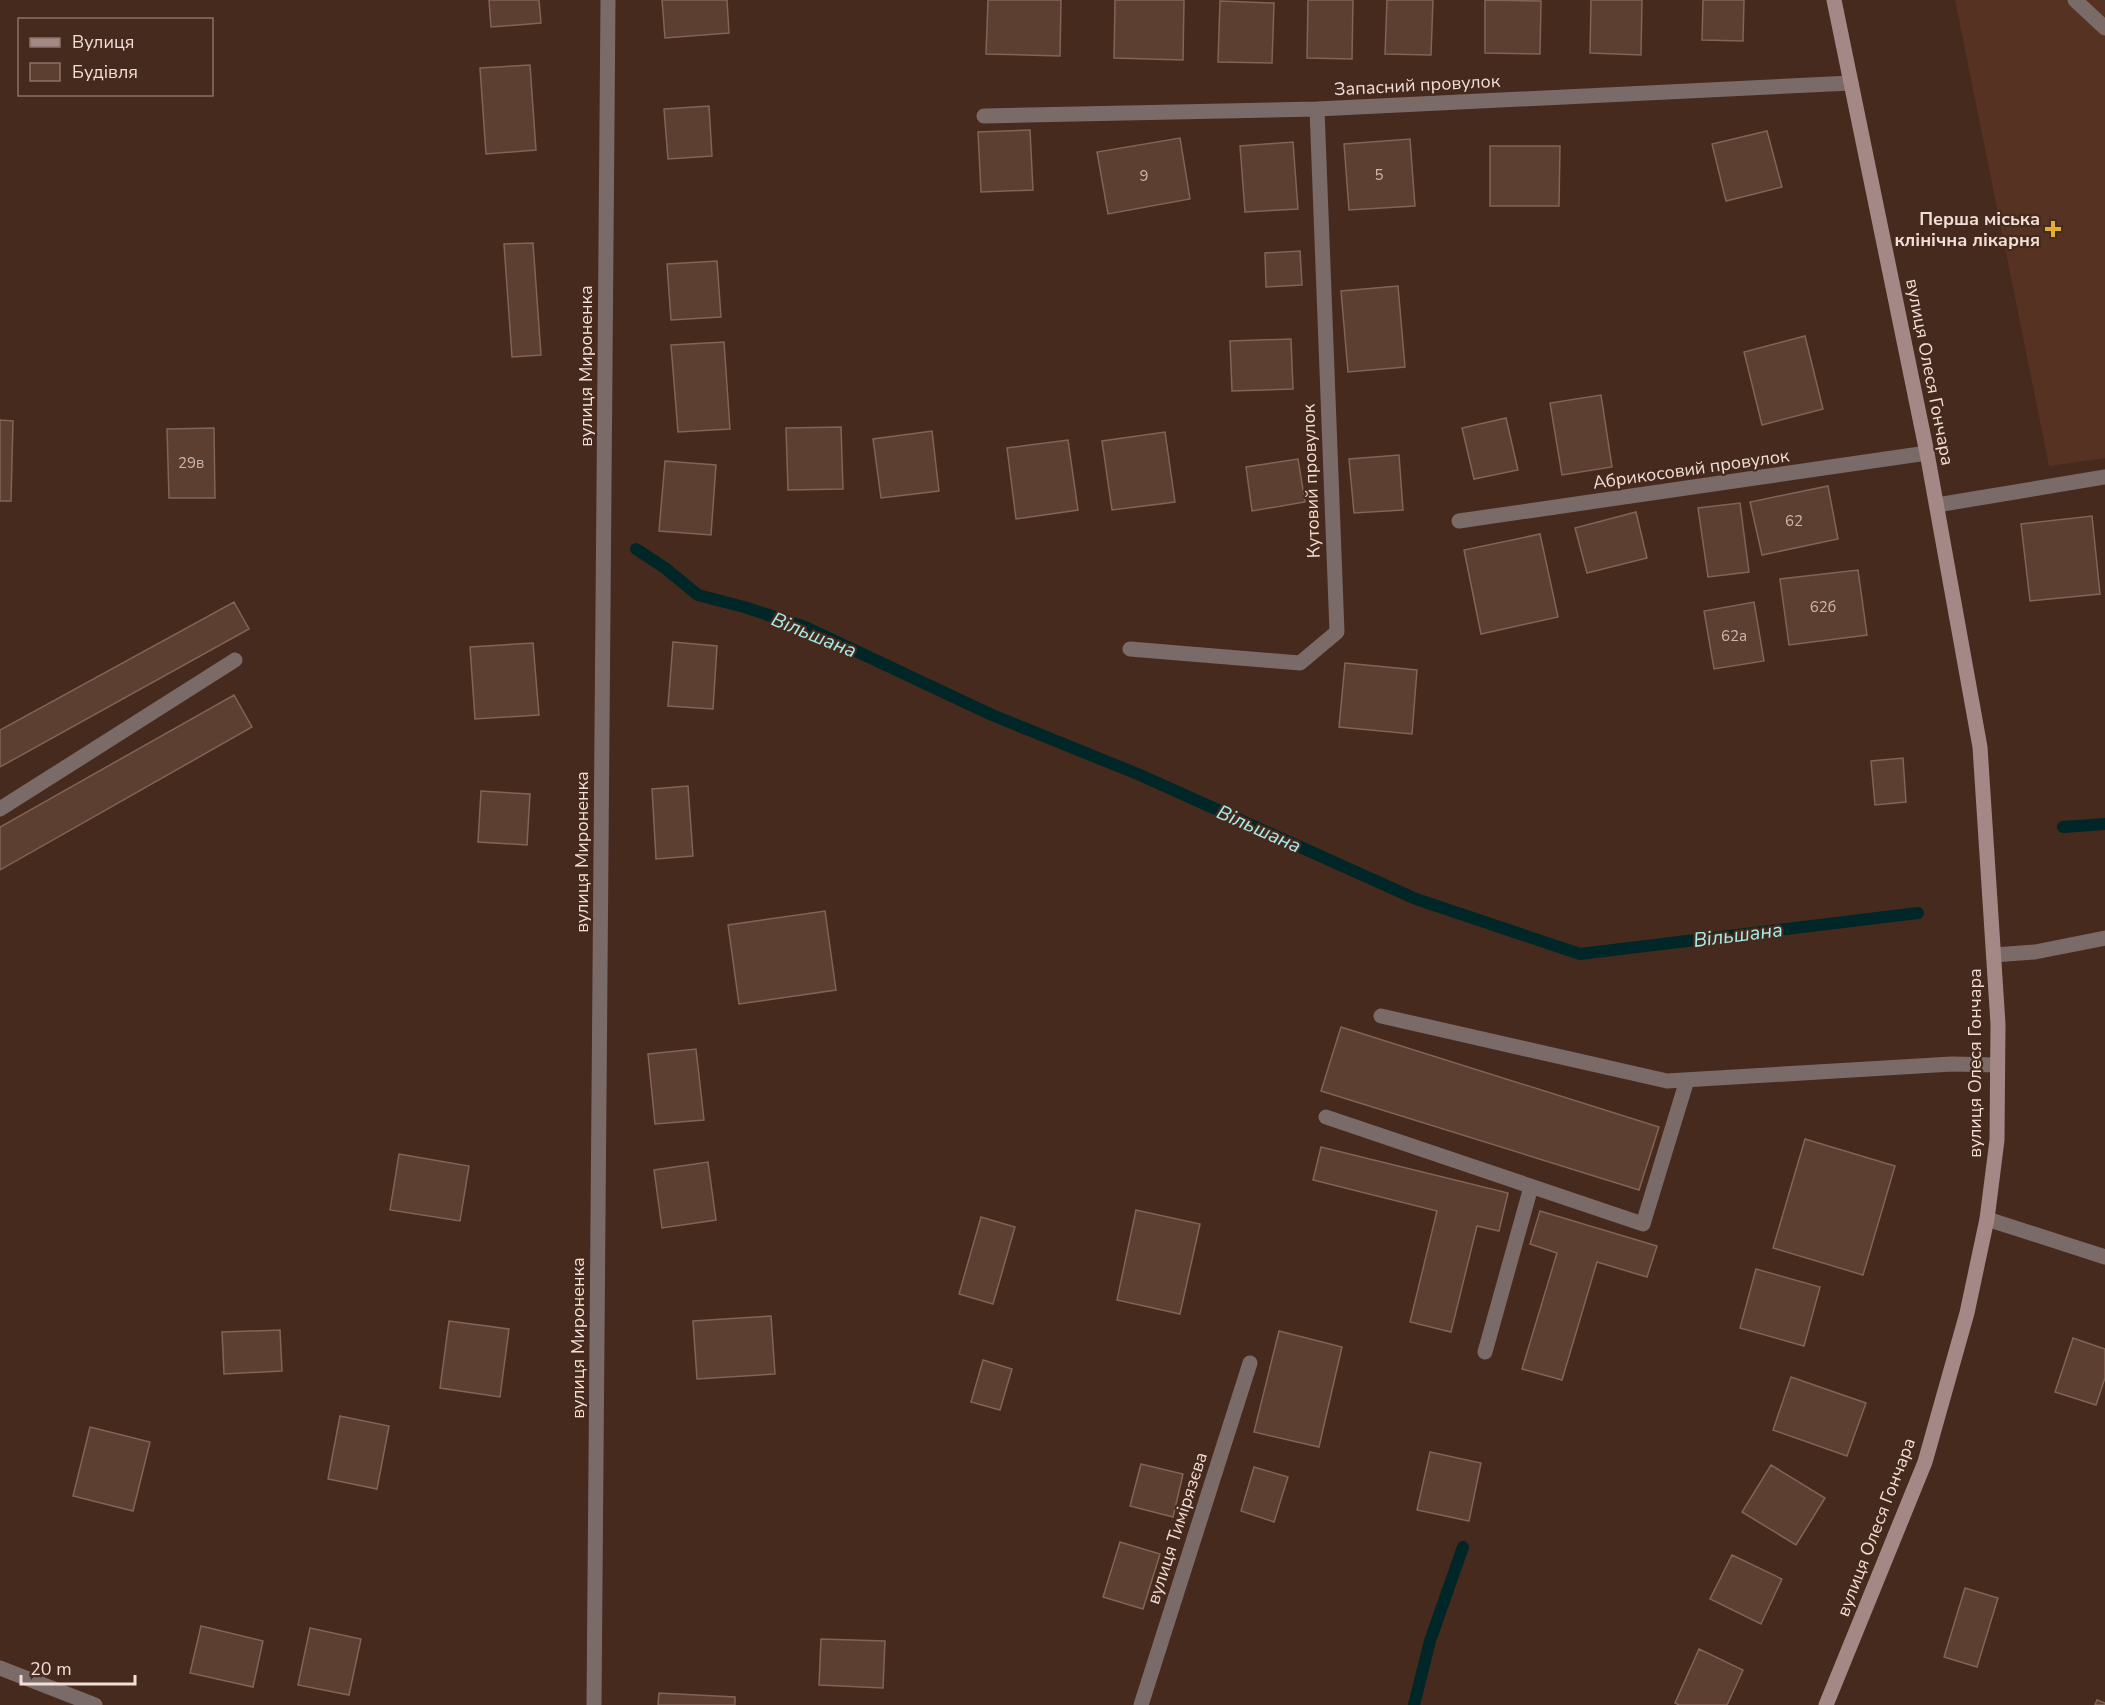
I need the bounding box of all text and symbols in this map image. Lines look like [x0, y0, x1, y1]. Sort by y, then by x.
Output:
legend [18, 18, 213, 96]
text: Вулиця [72, 30, 134, 54]
text: Будівля [72, 60, 138, 84]
street label: Запасний провулок [1333, 69, 1501, 101]
house number: 5 [1374, 165, 1384, 185]
house number: 9 [1139, 166, 1149, 186]
place label: Перша міська клінічна лікарня [1894, 207, 2040, 252]
marker: Перша міська клінічна лікарня [2044, 220, 2062, 238]
street label: вулиця Олеся Гончара [1900, 277, 1960, 467]
street label: вулиця Мироненка [574, 285, 598, 447]
street label: Кутовий провулок [1296, 403, 1326, 559]
street label: Абрикосовий провулок [1591, 443, 1791, 495]
house number: 29в [178, 453, 204, 473]
house number: 62 [1785, 511, 1803, 531]
house number: 62б [1810, 597, 1836, 617]
water label: Вільшана [767, 606, 861, 664]
house number: 62а [1721, 626, 1747, 646]
street label: вулиця Мироненка [570, 771, 594, 933]
water label: Вільшана [1212, 798, 1306, 860]
water label: Вільшана [1692, 916, 1784, 954]
street label: вулиця Олеся Гончара [1963, 968, 1987, 1158]
street label: вулиця Мироненка [566, 1257, 590, 1419]
street label: вулиця Олеся Гончара [1831, 1434, 1921, 1620]
street label: вулиця Тимірязєва [1141, 1449, 1213, 1607]
scale bar [21, 1648, 135, 1686]
text: 20 m [30, 1657, 72, 1681]

